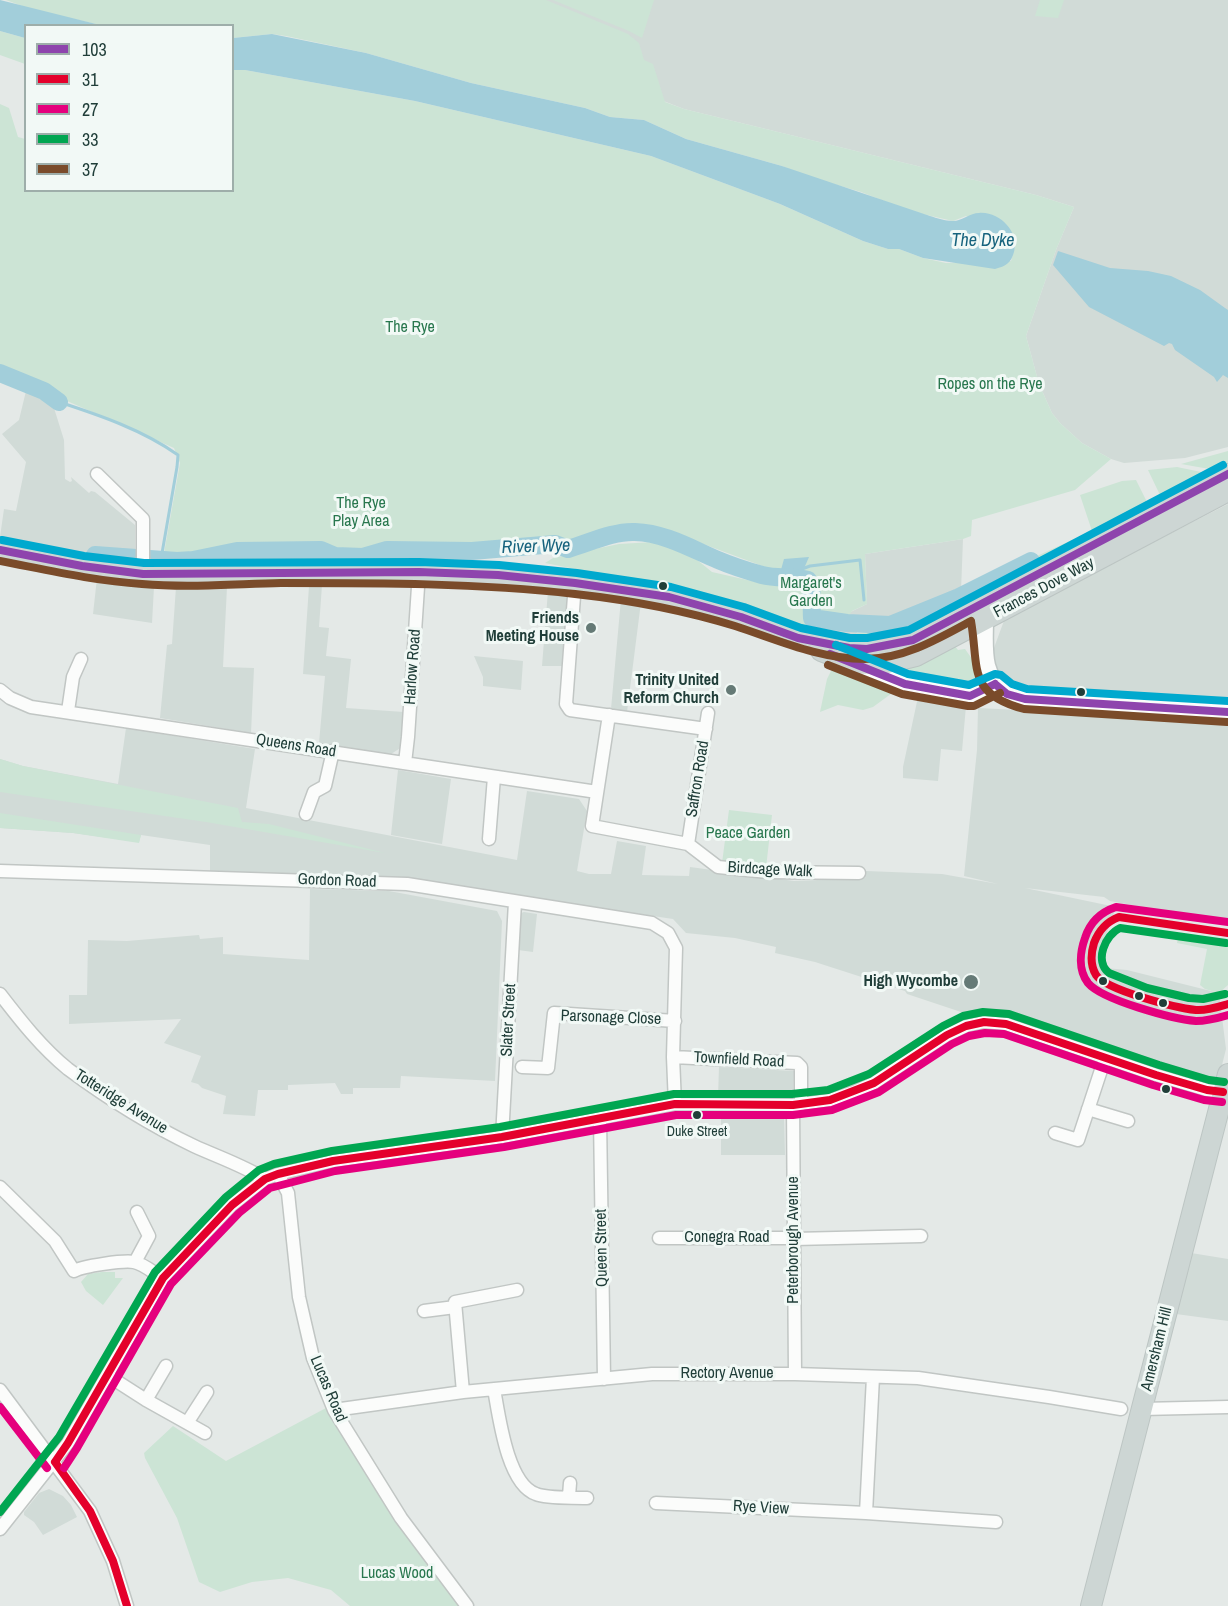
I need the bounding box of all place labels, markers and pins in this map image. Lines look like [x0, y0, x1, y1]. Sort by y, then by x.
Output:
unlabelled marker [657, 580, 669, 592]
place label: Friends Meeting House [486, 609, 579, 647]
marker: Friends Meeting House [584, 621, 598, 635]
place label: Trinity United Reform Church [624, 671, 719, 709]
marker: Trinity United Reform Church [724, 683, 738, 697]
unlabelled marker [1075, 686, 1087, 698]
place label: High Wycombe [863, 972, 958, 992]
marker: High Wycombe [962, 973, 980, 991]
unlabelled marker [1097, 975, 1109, 987]
unlabelled marker [1133, 990, 1145, 1002]
unlabelled marker [1157, 997, 1169, 1009]
unlabelled marker [1160, 1083, 1172, 1095]
marker: Duke Street [691, 1109, 703, 1121]
place label: Duke Street [667, 1124, 727, 1140]

